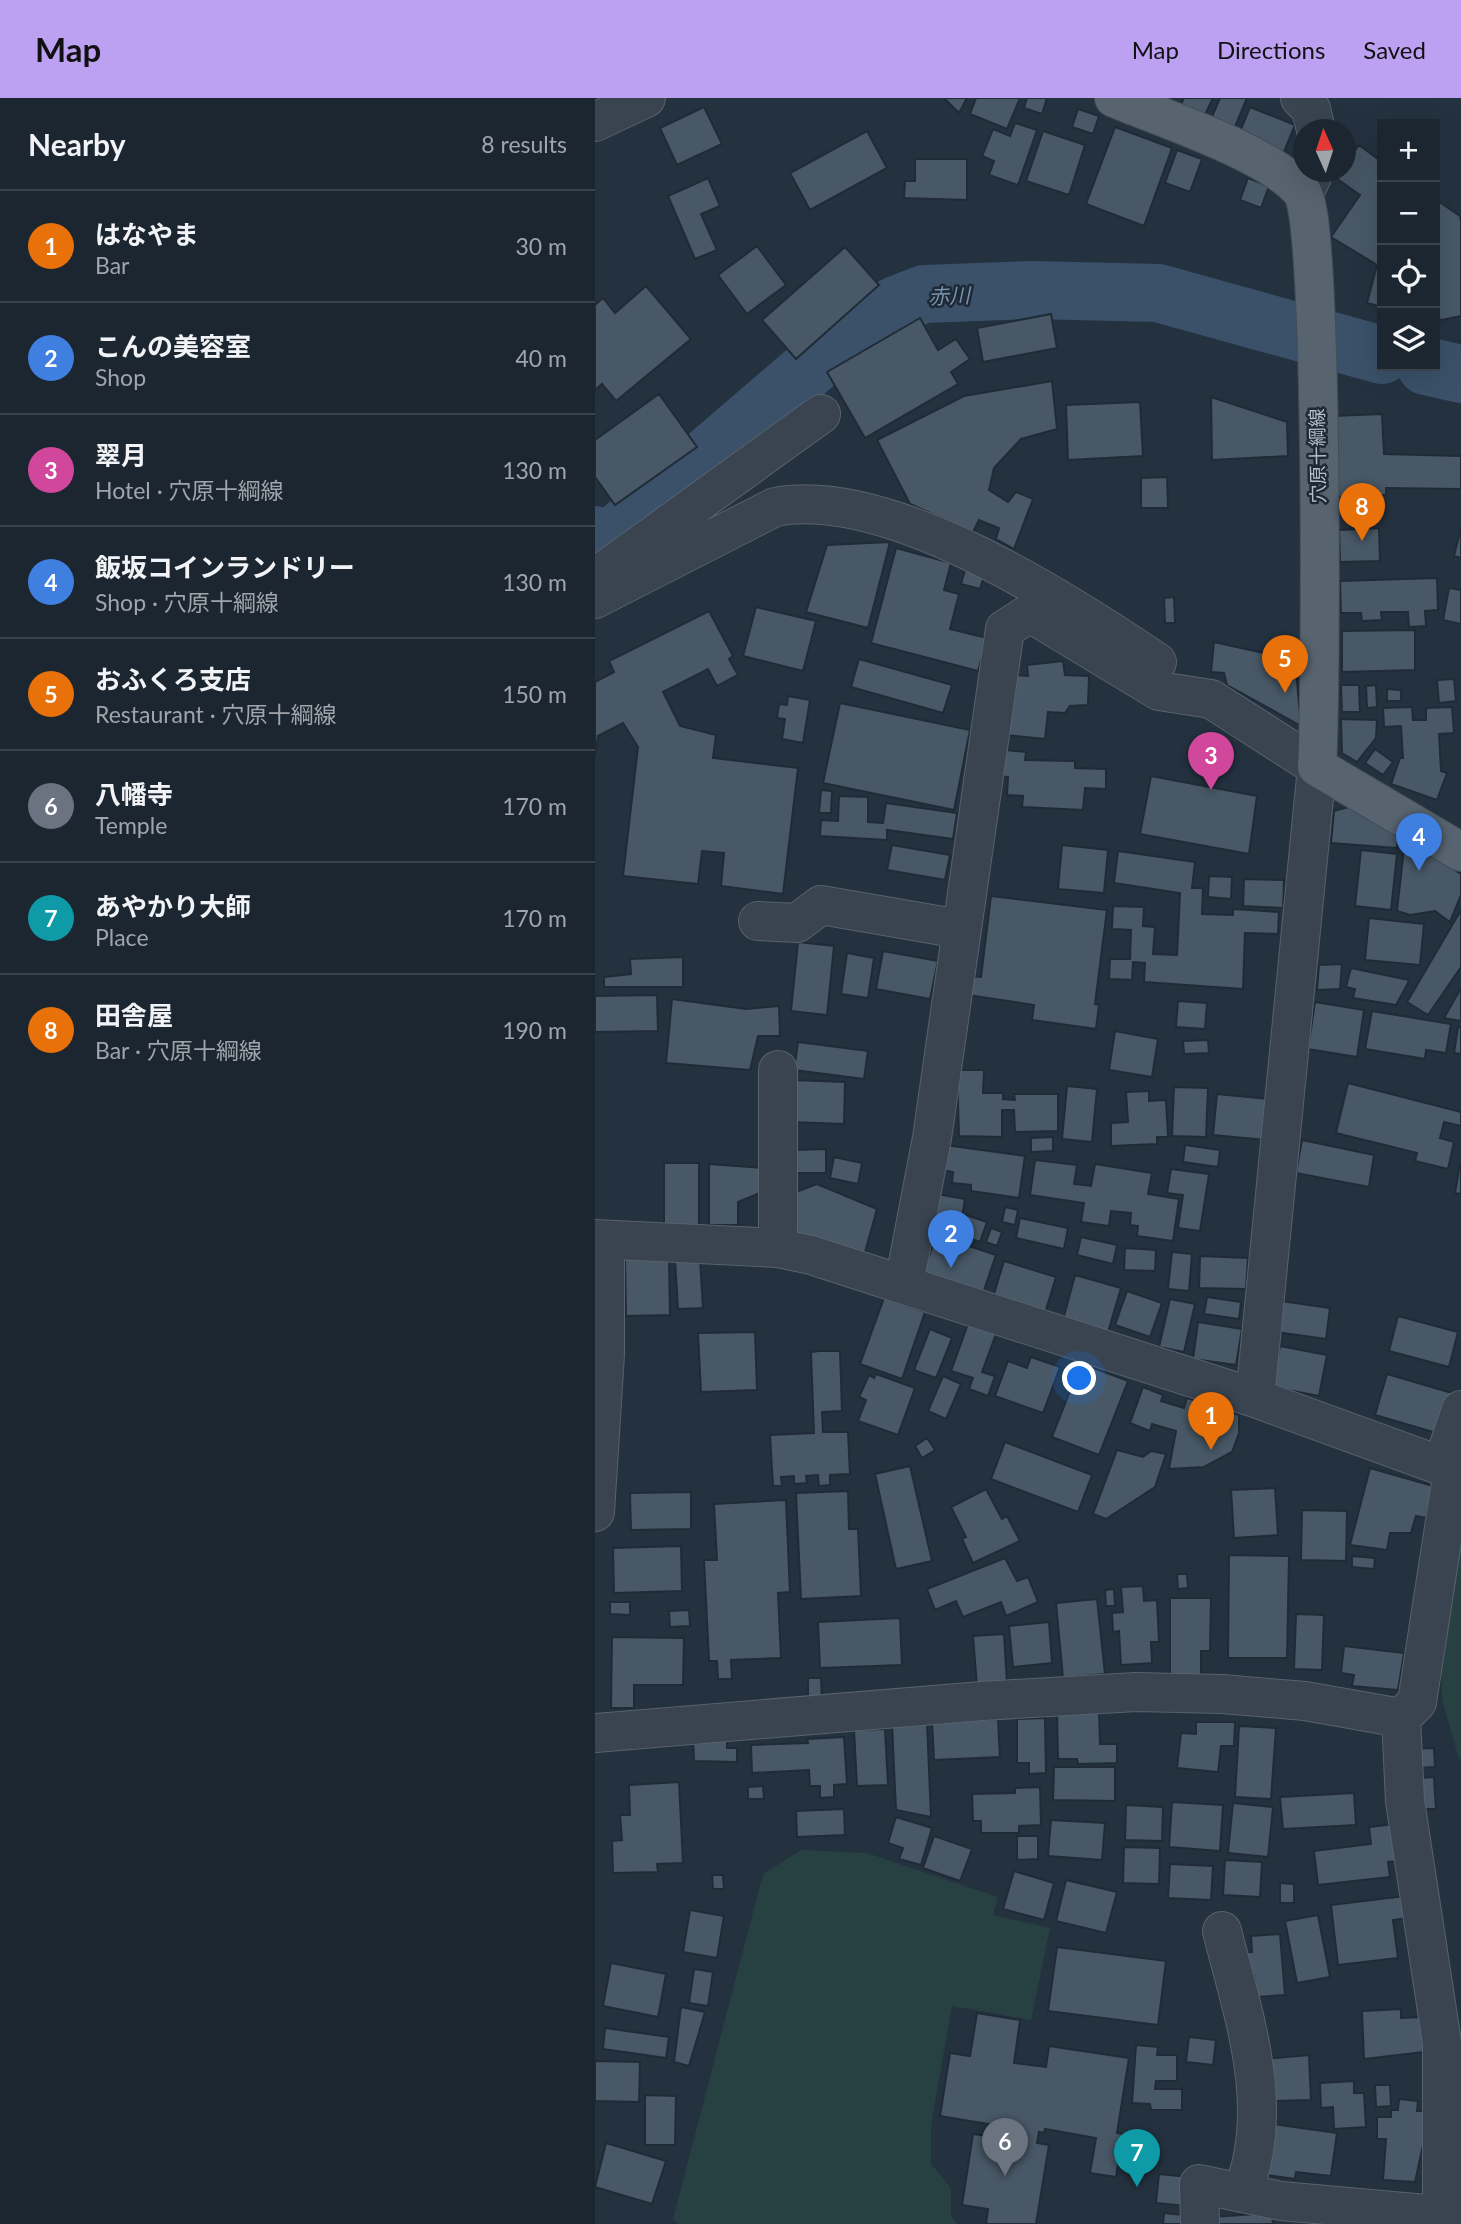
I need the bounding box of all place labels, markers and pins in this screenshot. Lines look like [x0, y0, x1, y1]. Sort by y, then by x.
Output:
pin: 8 [1339, 483, 1385, 541]
pin: 5 [1262, 635, 1308, 693]
pin: 3 [1188, 732, 1234, 790]
pin: 4 [1396, 813, 1442, 871]
pin: 2 [928, 1210, 974, 1268]
pin: 1 [1188, 1392, 1234, 1450]
pin: 6 [982, 2118, 1028, 2176]
pin: 7 [1114, 2129, 1160, 2187]

